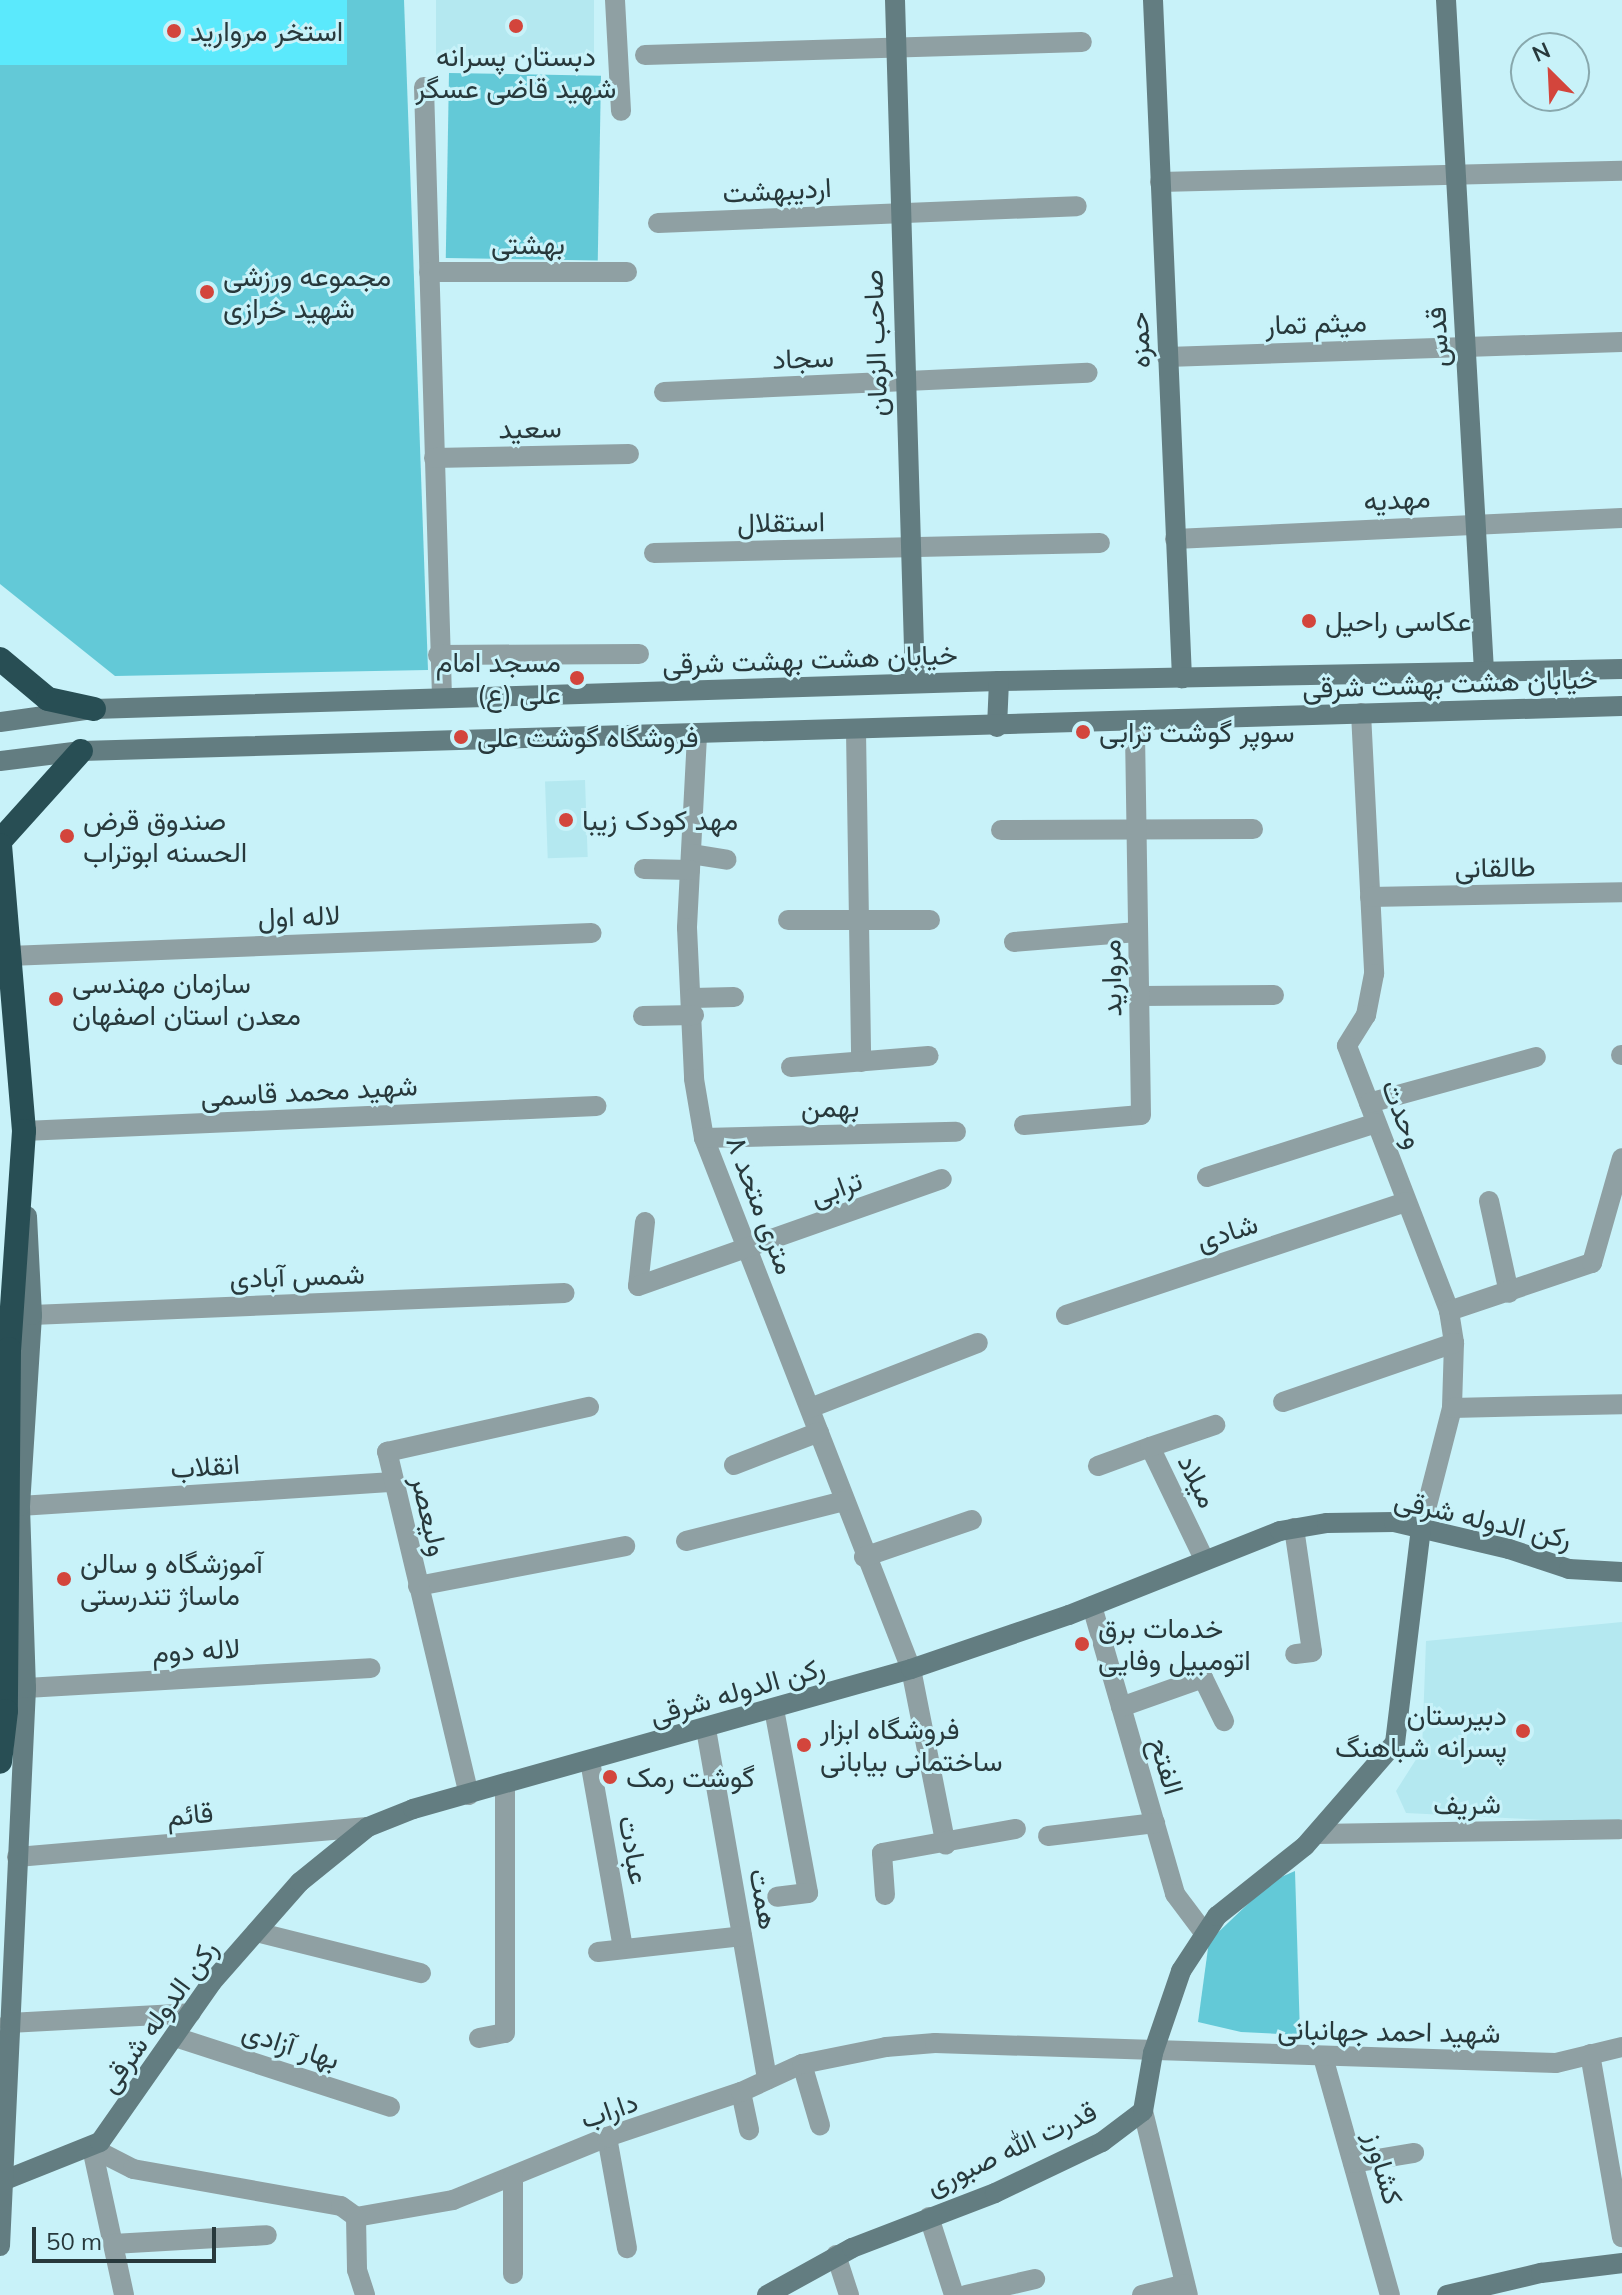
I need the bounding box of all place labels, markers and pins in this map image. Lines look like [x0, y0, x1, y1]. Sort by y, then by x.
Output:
place label: استخر مروارید [190, 14, 343, 48]
marker: دبستان پسرانه شهید قاضی عسگر [507, 17, 525, 35]
marker: استخر مروارید [165, 22, 183, 40]
place label: دبستان پسرانه شهید قاضی عسگر [416, 39, 616, 105]
place label: مجموعه ورزشی شهید خرازی [223, 259, 391, 325]
marker: مجموعه ورزشی شهید خرازی [198, 283, 216, 301]
place label: عکاسی راحیل [1325, 604, 1472, 638]
marker: عکاسی راحیل [1300, 612, 1318, 630]
place label: مسجد امام علی (ع) [436, 645, 561, 711]
marker: مسجد امام علی (ع) [568, 669, 586, 687]
place label: سوپر گوشت ترابی [1099, 715, 1295, 749]
place label: فروشگاه گوشت علی [477, 720, 699, 754]
marker: سوپر گوشت ترابی [1074, 723, 1092, 741]
marker: فروشگاه گوشت علی [452, 728, 470, 746]
place label: صندوق قرض الحسنه ابوتراب [83, 803, 247, 869]
place label: مهد کودک زیبا [582, 803, 738, 837]
marker: مهد کودک زیبا [557, 811, 575, 829]
marker: صندوق قرض الحسنه ابوتراب [58, 827, 76, 845]
place label: سازمان مهندسی معدن استان اصفهان [72, 966, 301, 1032]
marker: سازمان مهندسی معدن استان اصفهان [47, 990, 65, 1008]
place label: آموزشگاه و سالن ماساژ تندرستی [80, 1546, 263, 1612]
marker: آموزشگاه و سالن ماساژ تندرستی [55, 1570, 73, 1588]
place label: خدمات برق اتومبیل وفایی [1098, 1611, 1251, 1677]
marker: خدمات برق اتومبیل وفایی [1073, 1635, 1091, 1653]
place label: دبیرستان پسرانه شباهنگ [1335, 1698, 1507, 1764]
place label: فروشگاه ابزار ساختمانی بیابانی [820, 1712, 1003, 1778]
marker: دبیرستان پسرانه شباهنگ [1514, 1722, 1532, 1740]
marker: فروشگاه ابزار ساختمانی بیابانی [795, 1736, 813, 1754]
place label: گوشت رمک [626, 1760, 755, 1794]
marker: گوشت رمک [601, 1768, 619, 1786]

